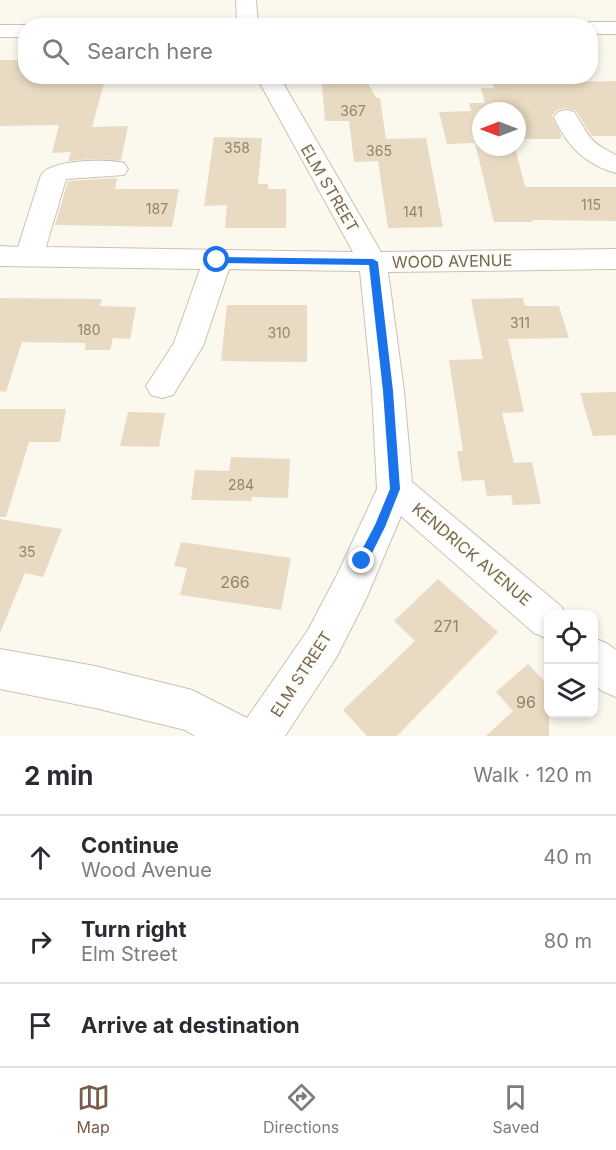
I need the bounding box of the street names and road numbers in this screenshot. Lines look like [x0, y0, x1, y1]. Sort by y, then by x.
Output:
street label: ELM STREET [297, 141, 363, 235]
street label: WOOD AVENUE [392, 250, 512, 272]
street label: KENDRICK AVENUE [408, 498, 536, 610]
street label: ELM STREET [266, 627, 336, 721]

